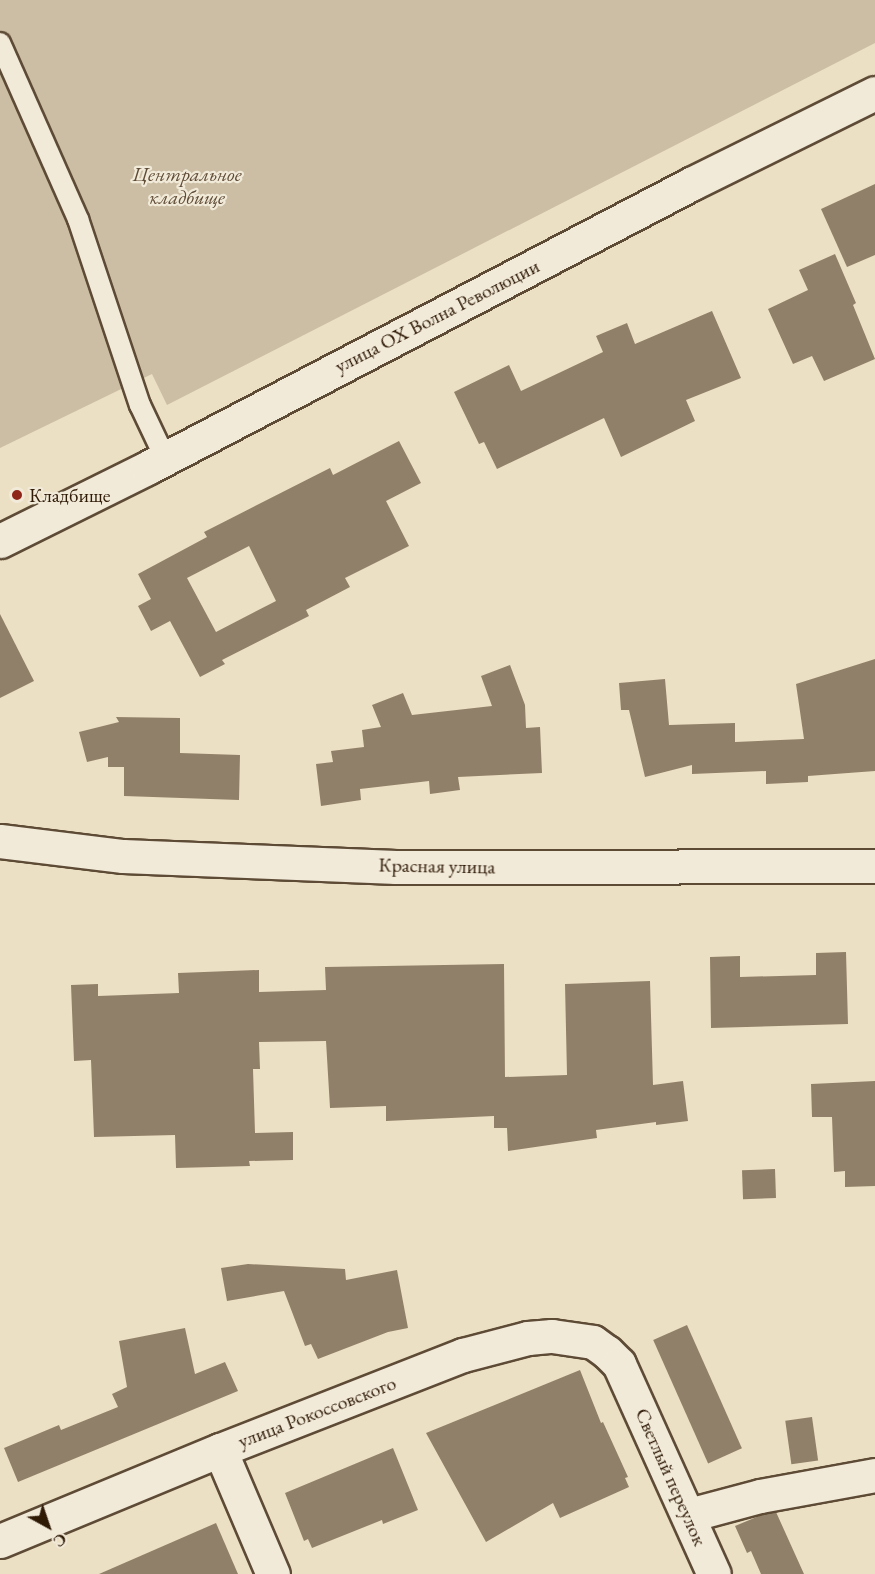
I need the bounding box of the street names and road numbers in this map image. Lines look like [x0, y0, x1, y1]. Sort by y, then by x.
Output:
street label: улица ОХ Волна Революции [331, 254, 543, 378]
street label: Красная улица [378, 853, 496, 879]
street label: улица Рокоссовского [235, 1371, 399, 1453]
street label: Светлый переулок [630, 1405, 712, 1549]

